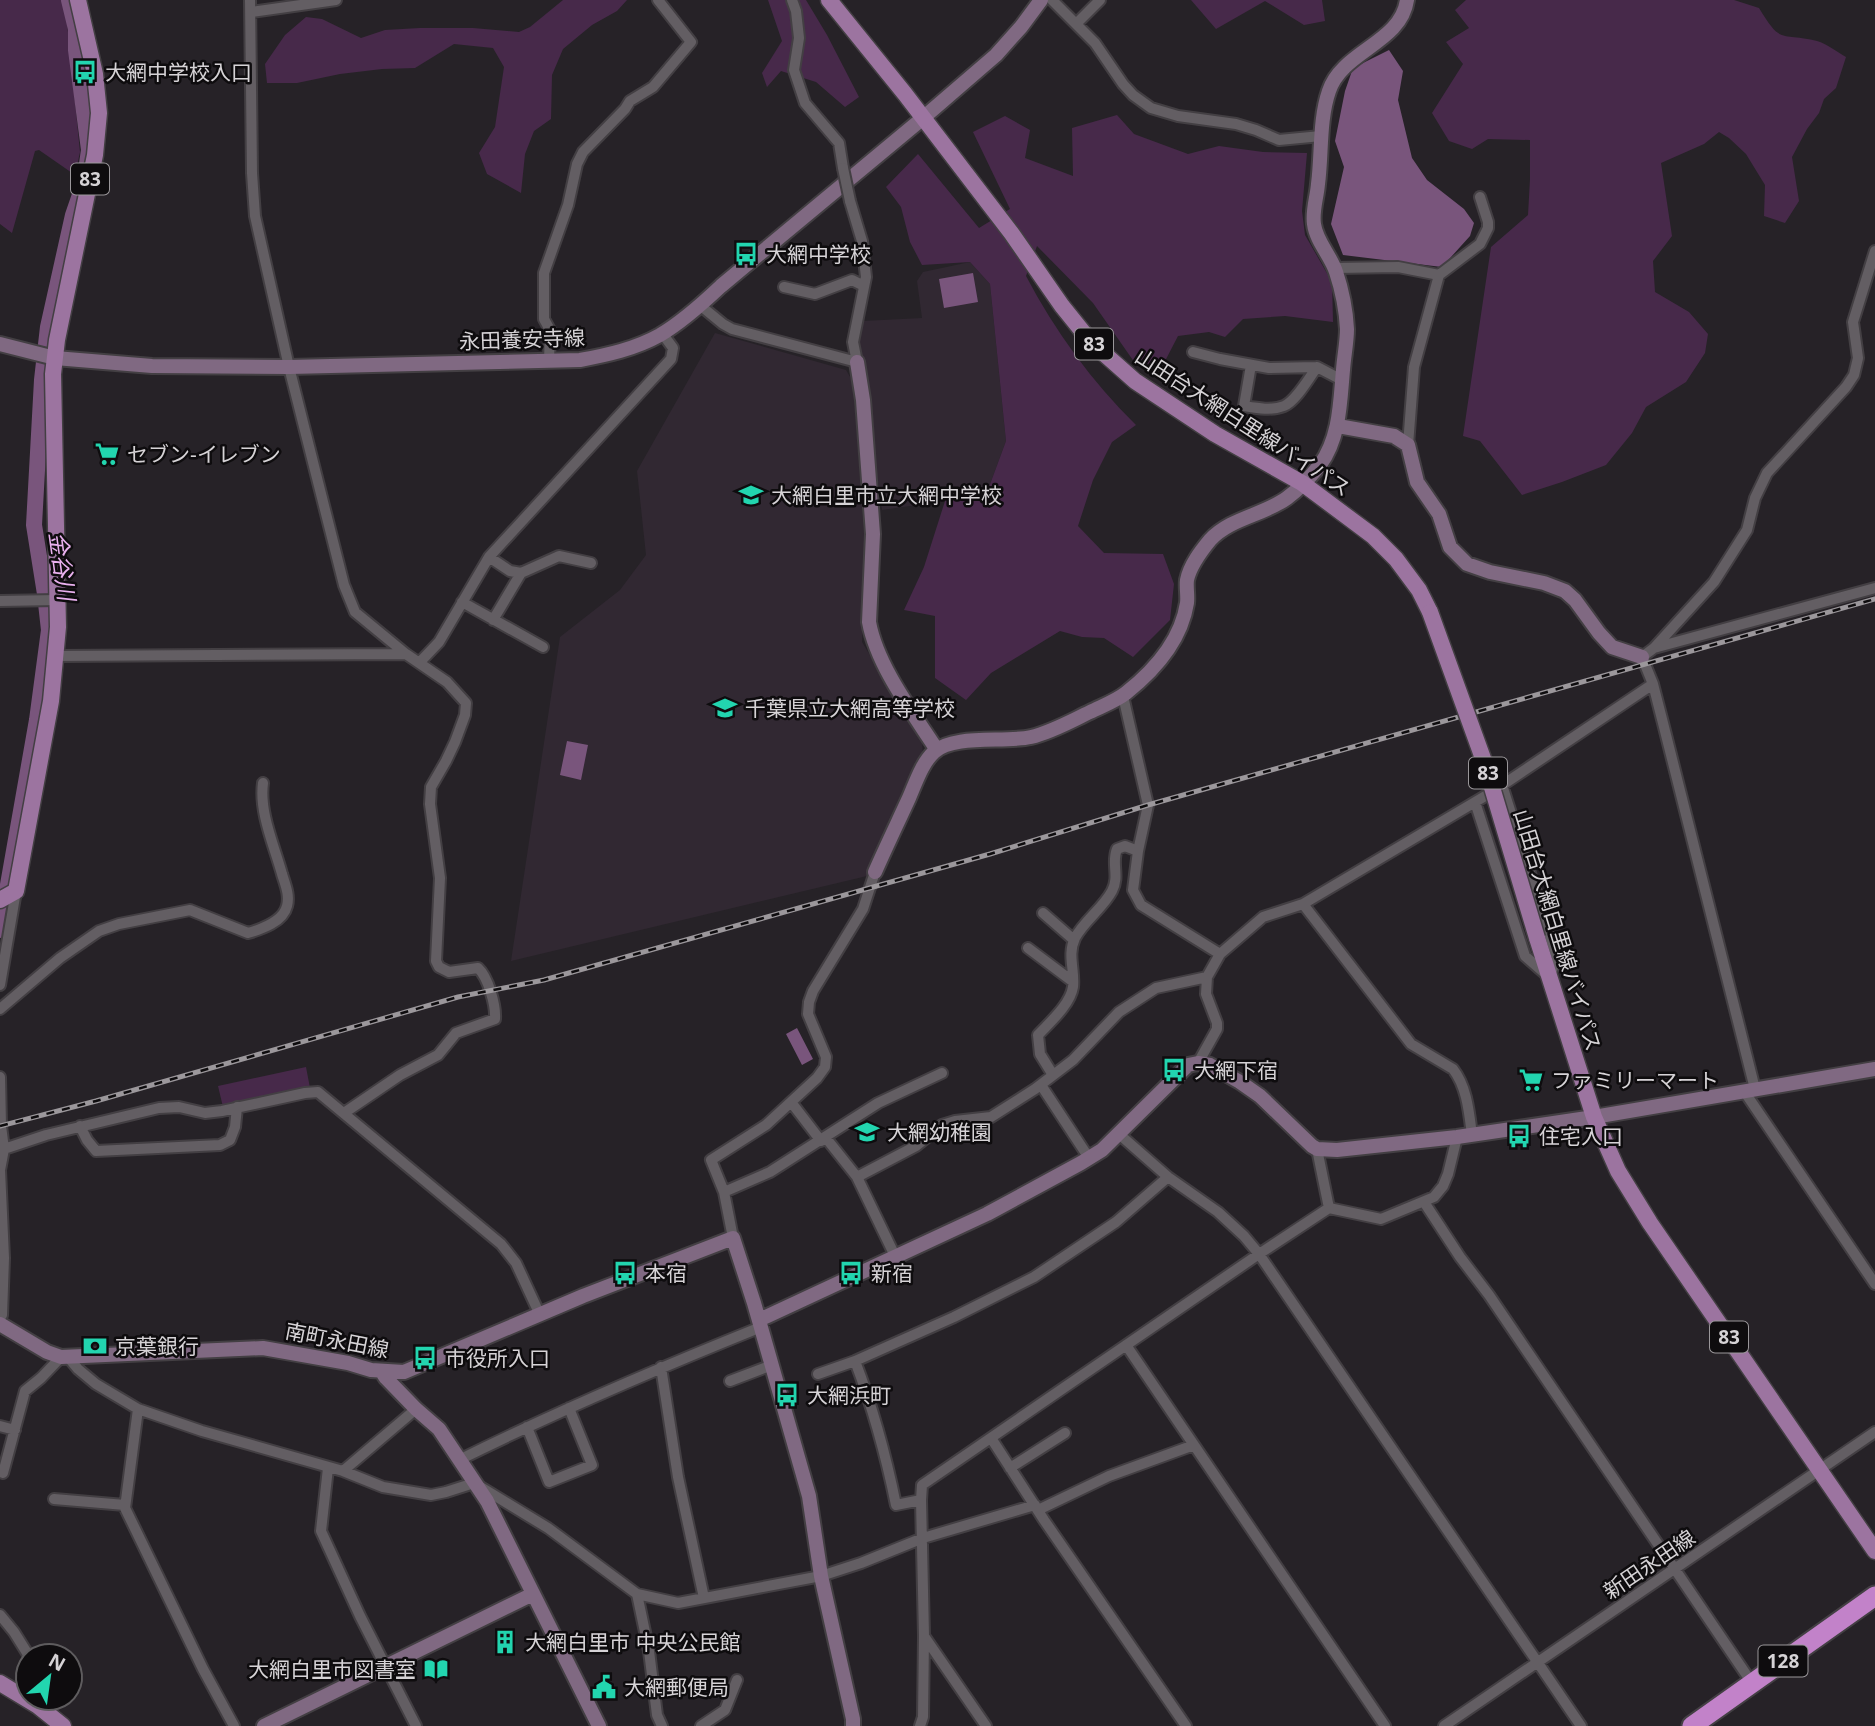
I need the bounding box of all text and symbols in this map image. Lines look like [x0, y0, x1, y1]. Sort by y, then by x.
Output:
bus stop icon: 大網中学校入口 [71, 58, 99, 86]
place label: 大網中学校入口 [105, 58, 252, 86]
road number: 83 [71, 164, 109, 195]
bus stop icon: 大網中学校 [732, 240, 760, 268]
place label: 大網中学校 [766, 240, 871, 268]
street label: 永田養安寺線 [459, 323, 585, 355]
road number: 83 [1075, 328, 1113, 360]
street label: 山田台大網白里線バイパス [1130, 342, 1356, 502]
supermarket icon: セブン-イレブン [93, 440, 121, 468]
place label: セブン-イレブン [127, 440, 281, 468]
school or university icon: 大網白里市立大網中学校 [737, 481, 765, 509]
place label: 大網白里市立大網中学校 [771, 481, 1002, 509]
water label: 金谷川 [42, 530, 84, 605]
school or university icon: 千葉県立大網高等学校 [711, 694, 739, 722]
place label: 千葉県立大網高等学校 [745, 694, 955, 722]
road number: 83 [1469, 758, 1507, 788]
street label: 山田台大網白里線バイパス [1508, 806, 1608, 1054]
bus stop icon: 大網下宿 [1160, 1056, 1188, 1084]
place label: 大網下宿 [1194, 1056, 1278, 1084]
supermarket icon: ファミリーマート [1517, 1066, 1545, 1094]
place label: ファミリーマート [1551, 1066, 1719, 1094]
school or university icon: 大網幼稚園 [853, 1118, 881, 1146]
place label: 大網幼稚園 [887, 1118, 992, 1146]
bus stop icon: 住宅入口 [1505, 1122, 1533, 1150]
place label: 住宅入口 [1539, 1122, 1623, 1150]
bus stop icon: 本宿 [611, 1259, 639, 1287]
place label: 本宿 [645, 1259, 687, 1287]
bus stop icon: 新宿 [837, 1259, 865, 1287]
place label: 新宿 [871, 1259, 913, 1287]
street label: 南町永田線 [283, 1316, 391, 1364]
road number: 83 [1710, 1322, 1748, 1352]
bank icon: 京葉銀行 [81, 1332, 109, 1360]
place label: 京葉銀行 [115, 1332, 199, 1360]
bus stop icon: 市役所入口 [411, 1344, 439, 1372]
place label: 市役所入口 [445, 1344, 550, 1372]
bus stop icon: 大網浜町 [773, 1381, 801, 1409]
place label: 大網浜町 [807, 1381, 891, 1409]
street label: 新田永田線 [1598, 1523, 1700, 1605]
building icon: 大網白里市 中央公民館 [491, 1628, 519, 1656]
place label: 大網白里市 中央公民館 [525, 1628, 740, 1656]
north arrow [14, 1642, 84, 1712]
road number: 128 [1758, 1646, 1808, 1676]
text: N [44, 1647, 70, 1677]
place label: 大網白里市図書室 [248, 1655, 416, 1683]
library icon: 大網白里市図書室 [422, 1655, 450, 1683]
public building icon: 大網郵便局 [590, 1673, 618, 1701]
place label: 大網郵便局 [624, 1673, 729, 1701]

